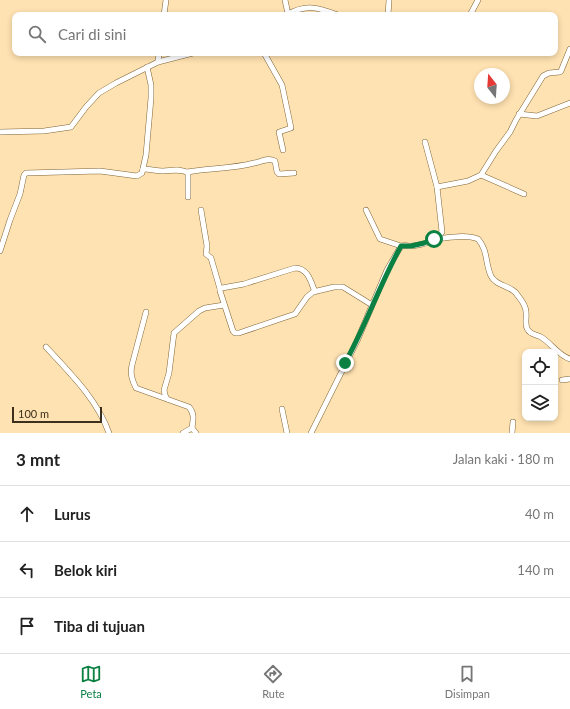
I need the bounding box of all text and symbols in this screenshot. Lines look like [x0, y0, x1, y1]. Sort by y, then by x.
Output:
search box [12, 12, 558, 56]
icon: search [26, 23, 48, 45]
text: Cari di sini [58, 25, 126, 43]
north arrow [474, 68, 510, 104]
route start [425, 230, 443, 248]
map controls [522, 349, 558, 421]
button: locate [522, 349, 558, 385]
route end [336, 354, 354, 372]
button: layers [522, 385, 558, 421]
scale bar [12, 405, 102, 424]
text: 100 m [18, 407, 49, 420]
text: 3 mnt [16, 449, 60, 470]
text: Jalan kaki · 180 m [453, 451, 554, 467]
icon: ahead [16, 503, 38, 525]
text: Lurus [54, 505, 91, 523]
text: 40 m [525, 506, 554, 522]
icon: left [16, 559, 38, 581]
text: Belok kiri [54, 561, 117, 579]
text: 140 m [517, 562, 554, 578]
icon: arrive [16, 615, 38, 637]
text: Tiba di tujuan [54, 617, 145, 635]
tab: Peta [80, 663, 102, 700]
tab: Rute [262, 663, 285, 700]
tab: Disimpan [445, 663, 490, 700]

